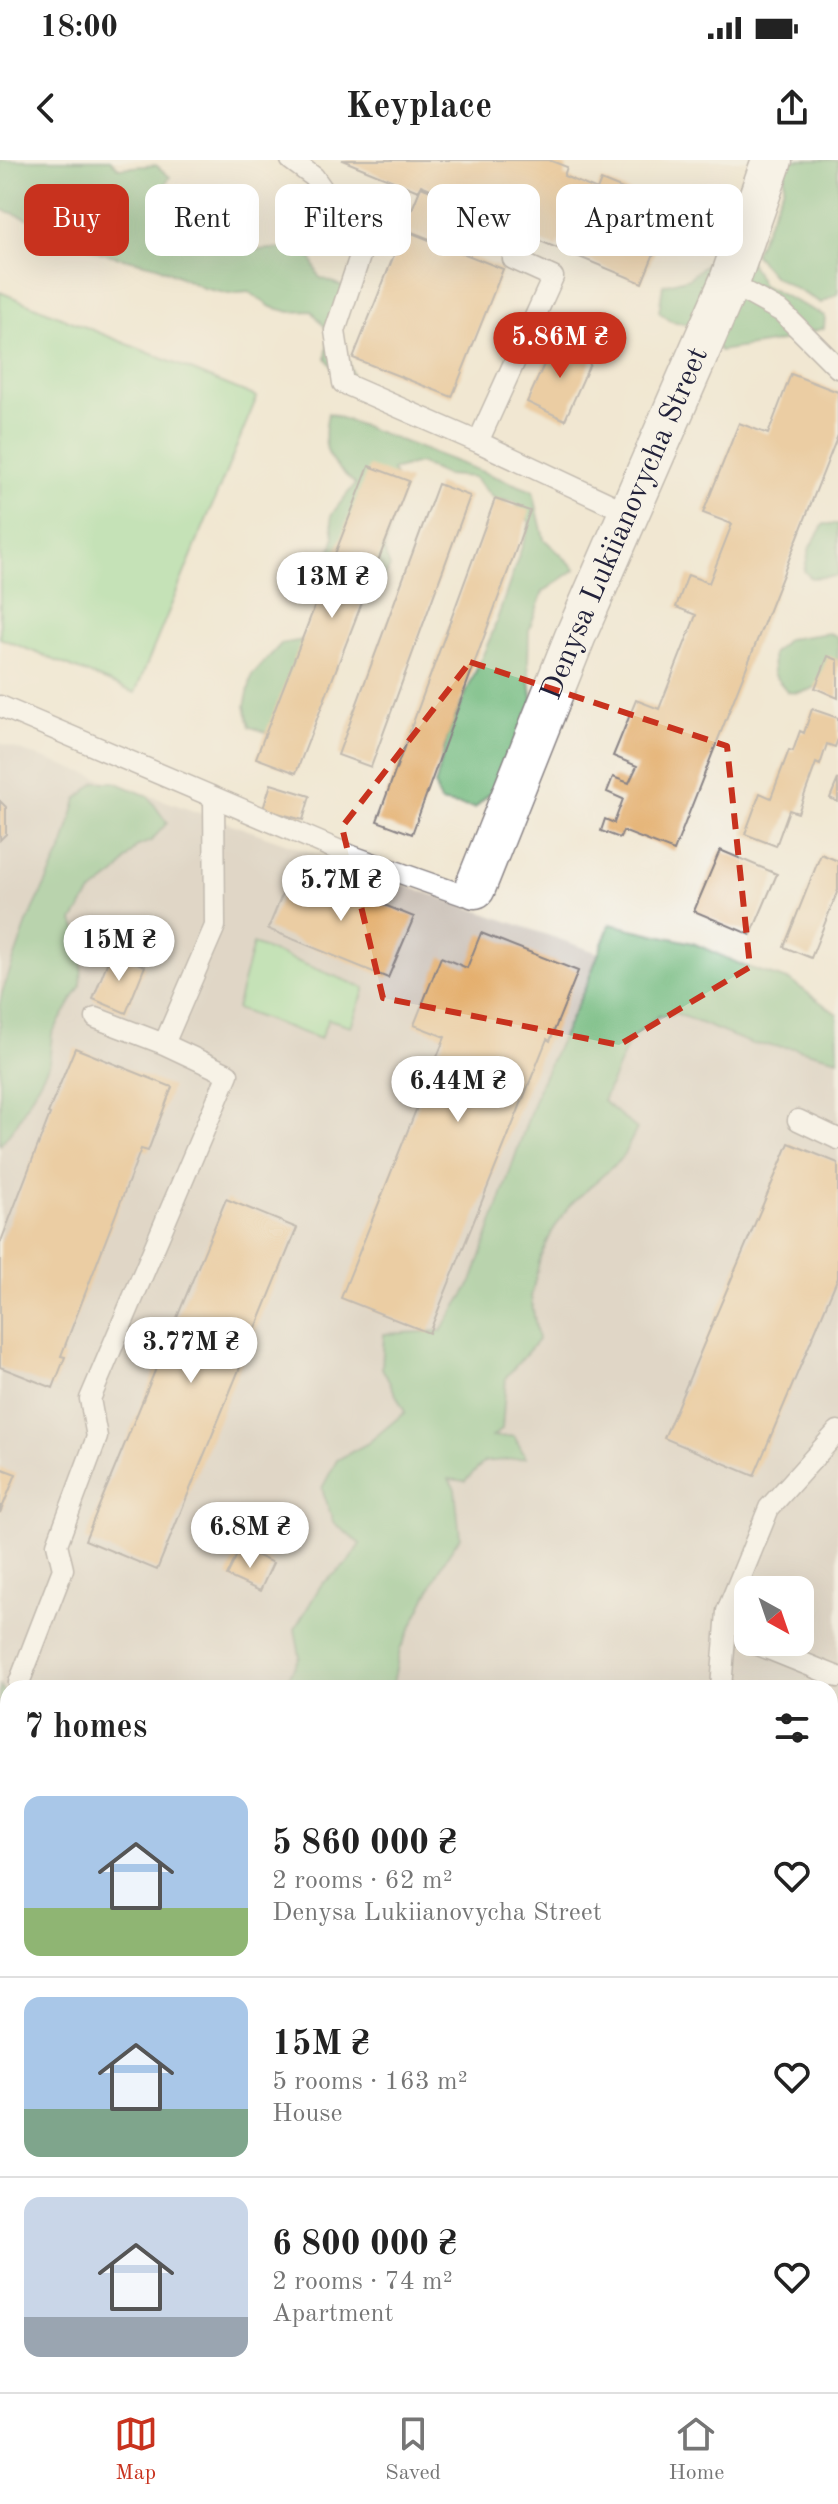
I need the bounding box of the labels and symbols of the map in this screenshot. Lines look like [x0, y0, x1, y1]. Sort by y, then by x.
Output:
pin: 5.86M ₴ [486, 312, 634, 380]
street label: Denysa Lukiianovycha Street [536, 343, 714, 704]
pin: 13M ₴ [276, 552, 388, 620]
pin: 5.7M ₴ [276, 855, 406, 923]
pin: 15M ₴ [63, 915, 175, 983]
pin: 6.44M ₴ [384, 1056, 532, 1124]
pin: 3.77M ₴ [117, 1317, 265, 1385]
pin: 6.8M ₴ [185, 1502, 315, 1570]
north arrow [734, 1576, 814, 1656]

